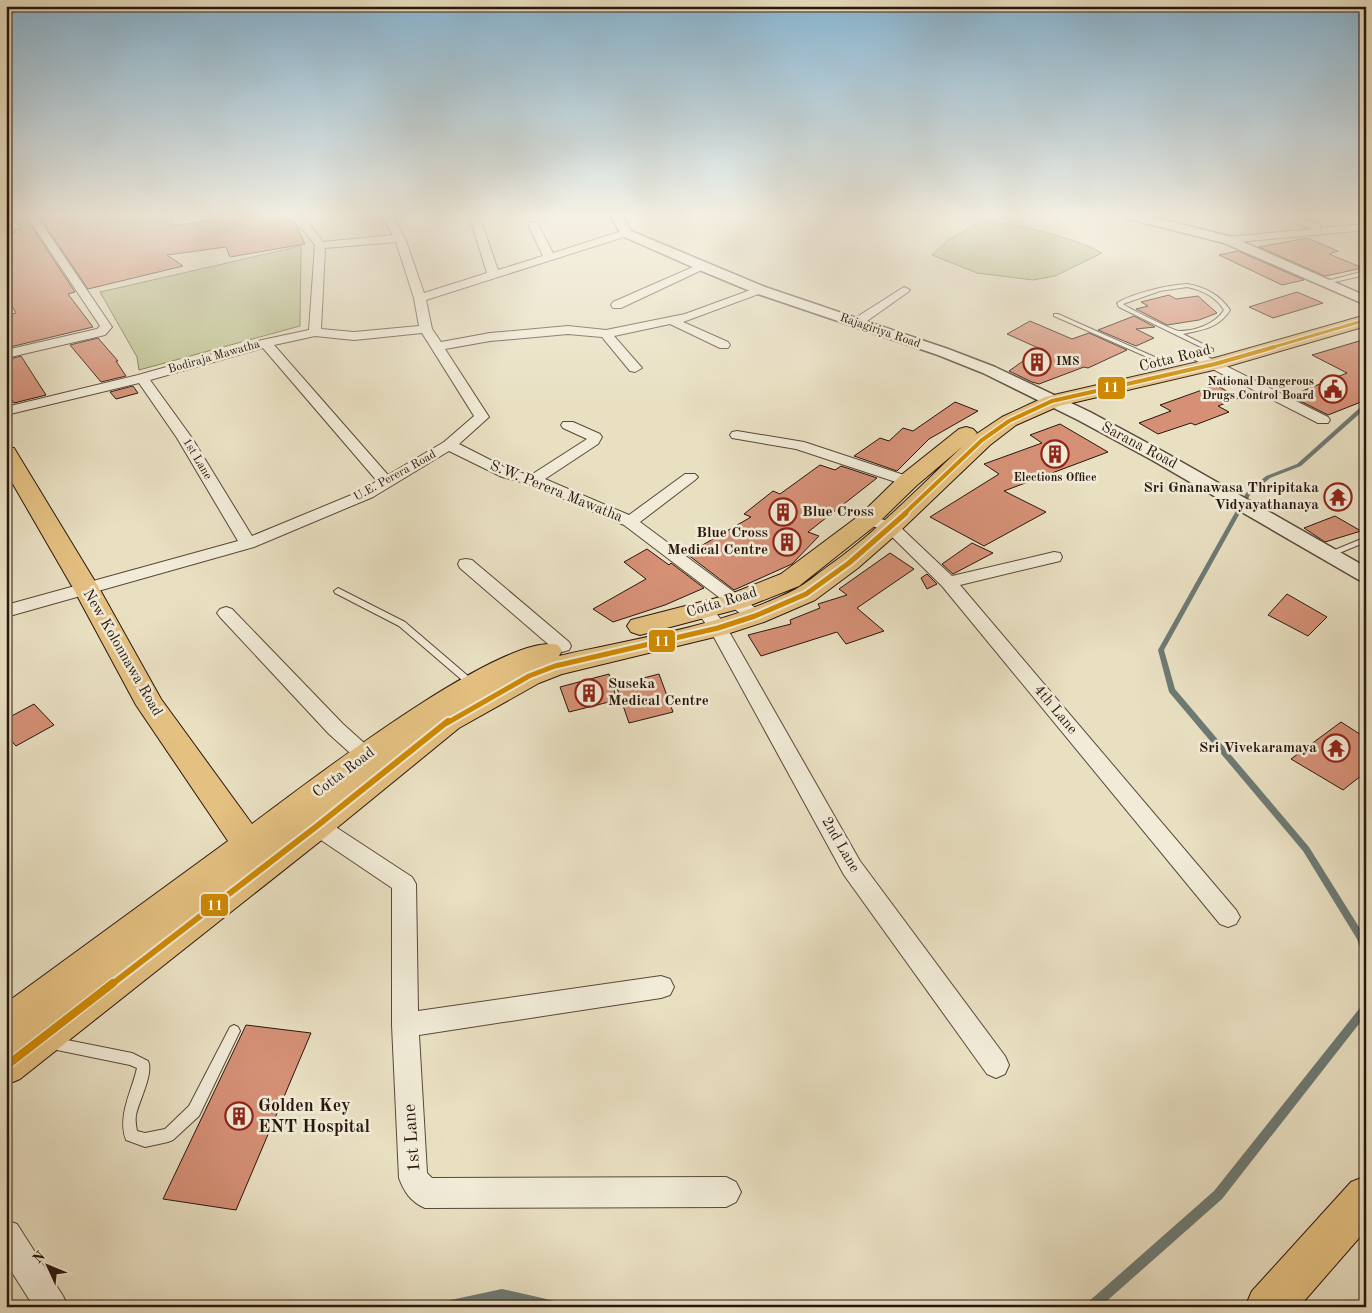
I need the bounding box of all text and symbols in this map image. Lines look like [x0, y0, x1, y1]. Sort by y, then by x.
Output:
street label: Rajagiriya Road [838, 312, 922, 350]
street label: Bodiraja Mawatha [167, 338, 261, 376]
street label: Cotta Road [1138, 343, 1212, 375]
building icon: IMS [1022, 347, 1052, 377]
place label: IMS [1056, 356, 1079, 368]
public building icon: National Dangerous Drugs Control Board [1318, 374, 1348, 404]
line badge: 11 [1097, 376, 1126, 400]
place label: National Dangerous Drugs Control Board [1202, 376, 1315, 402]
text: 11 [1103, 381, 1119, 395]
street label: Sarana Road [1099, 420, 1179, 472]
street label: 1st Lane [180, 436, 214, 482]
building icon: Elections Office [1040, 439, 1070, 469]
street label: U.E. Perera Road [352, 448, 438, 504]
street label: S.W. Perera Mawatha [487, 458, 625, 526]
place label: Elections Office [1013, 472, 1097, 484]
place label: Sri Gnanawasa Thripitaka Vidyayathanaya [1143, 481, 1319, 513]
temple icon: Sri Gnanawasa Thripitaka Vidyayathanaya [1323, 482, 1353, 512]
building icon: Blue Cross [768, 497, 798, 527]
place label: Blue Cross [802, 505, 874, 520]
place label: Blue Cross Medical Centre [667, 526, 768, 558]
building icon: Blue Cross Medical Centre [772, 527, 802, 557]
street label: Cotta Road [685, 585, 759, 621]
street label: New Kolonnawa Road [80, 587, 165, 719]
line badge: 11 [648, 629, 676, 653]
text: 11 [654, 635, 670, 649]
place label: Suseka Medical Centre [608, 677, 709, 709]
building icon: Suseka Medical Centre [574, 678, 604, 708]
street label: 4th Lane [1030, 683, 1080, 737]
temple icon: Sri Vivekaramaya [1321, 733, 1351, 763]
place label: Sri Vivekaramaya [1199, 741, 1317, 756]
street label: Cotta Road [310, 745, 378, 801]
street label: 2nd Lane [818, 815, 862, 875]
line badge: 11 [200, 893, 229, 917]
text: 11 [207, 899, 223, 913]
place label: Golden Key ENT Hospital [258, 1097, 371, 1136]
building icon: Golden Key ENT Hospital [224, 1101, 254, 1131]
street label: 1st Lane [401, 1103, 423, 1173]
north arrow [22, 1240, 72, 1290]
text: N [31, 1249, 48, 1266]

